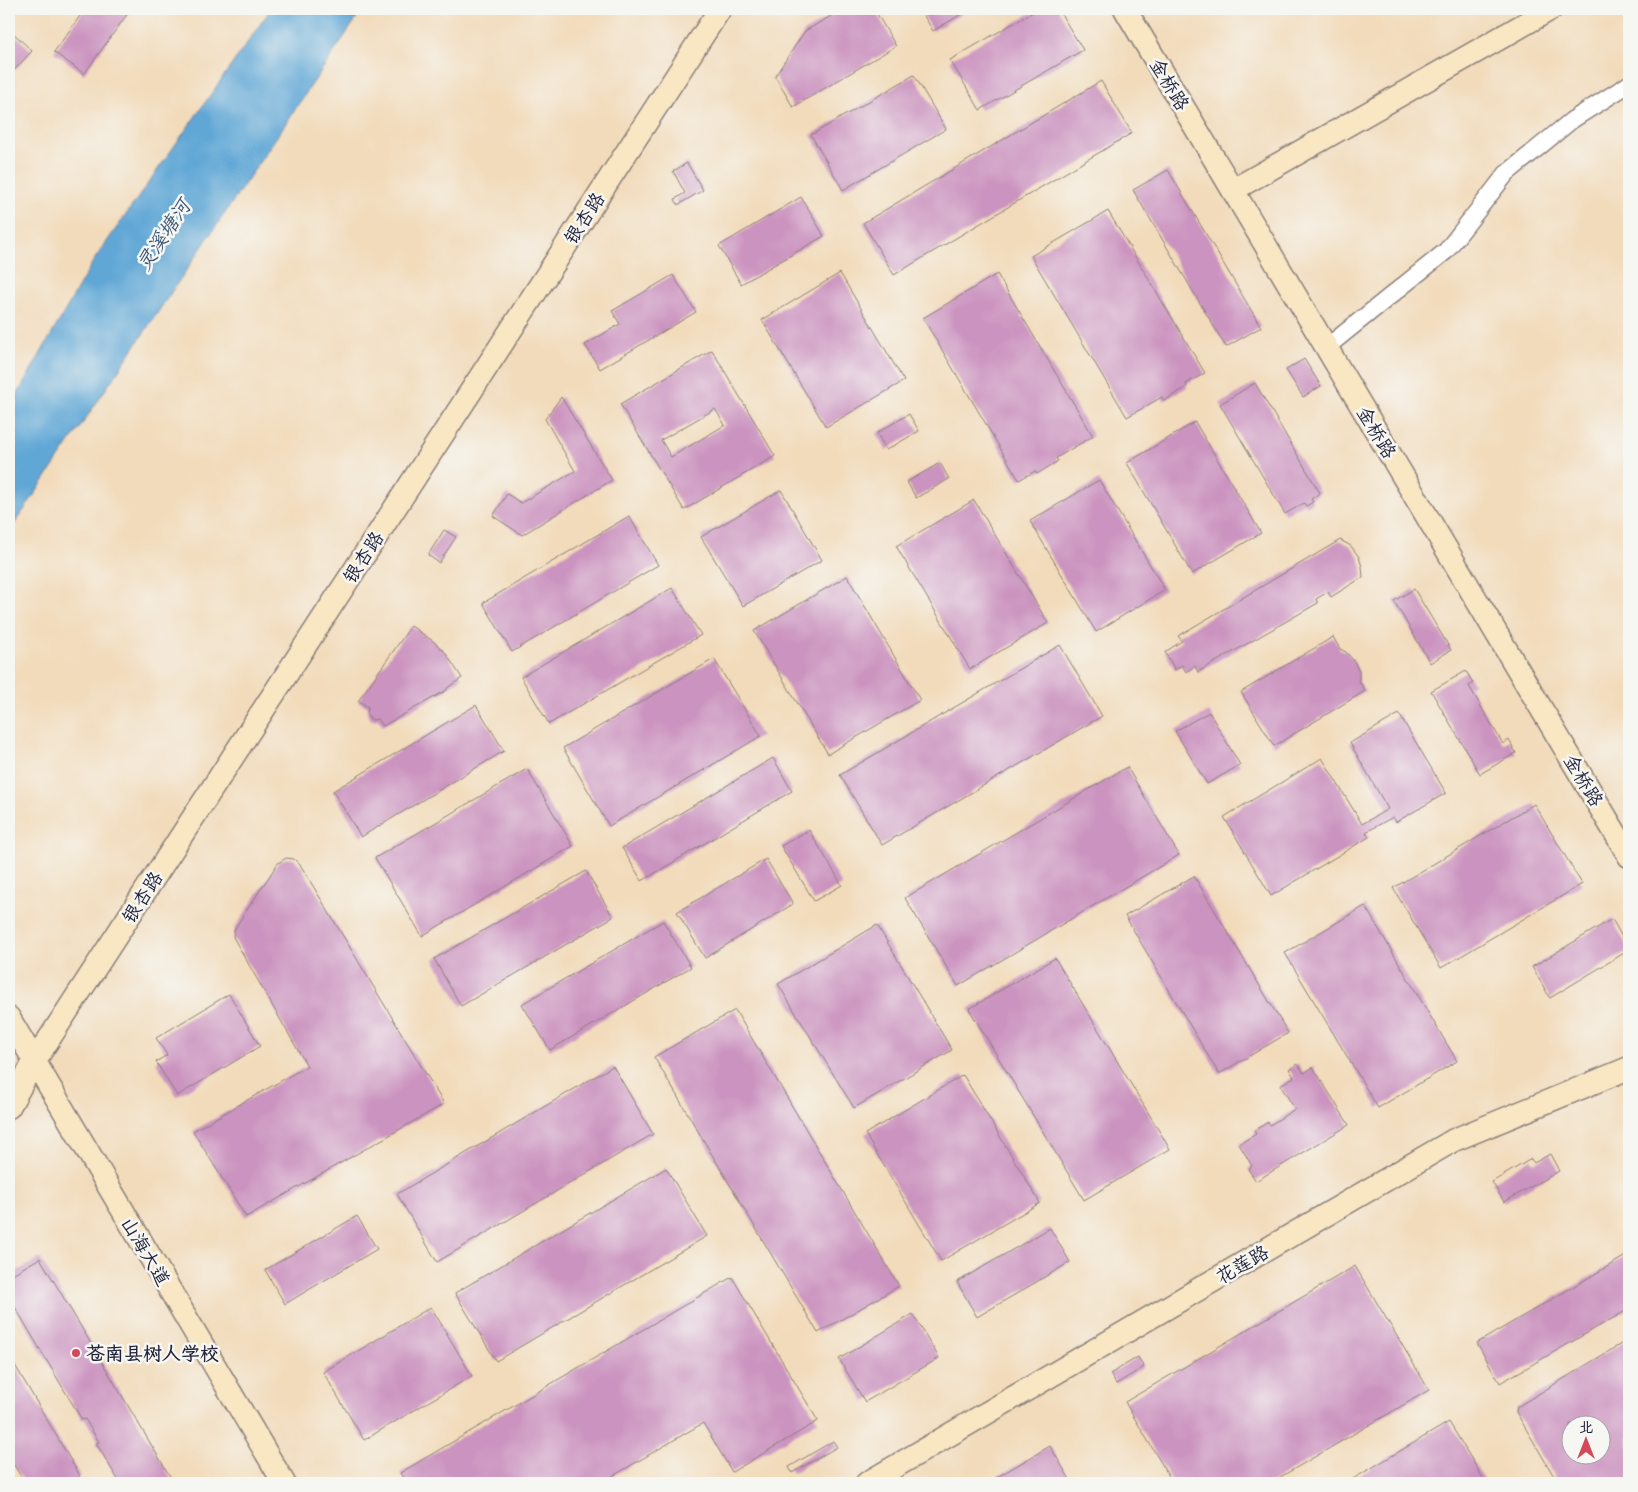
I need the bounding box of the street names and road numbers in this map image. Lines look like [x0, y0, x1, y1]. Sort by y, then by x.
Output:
street label: 金桥路 [1145, 54, 1193, 115]
street label: 银杏路 [560, 189, 610, 248]
street label: 金桥路 [1352, 402, 1400, 463]
street label: 银杏路 [339, 528, 389, 587]
street label: 金桥路 [1559, 750, 1607, 811]
street label: 银杏路 [118, 868, 168, 927]
street label: 山海大道 [116, 1213, 174, 1290]
street label: 花莲路 [1212, 1241, 1273, 1289]

